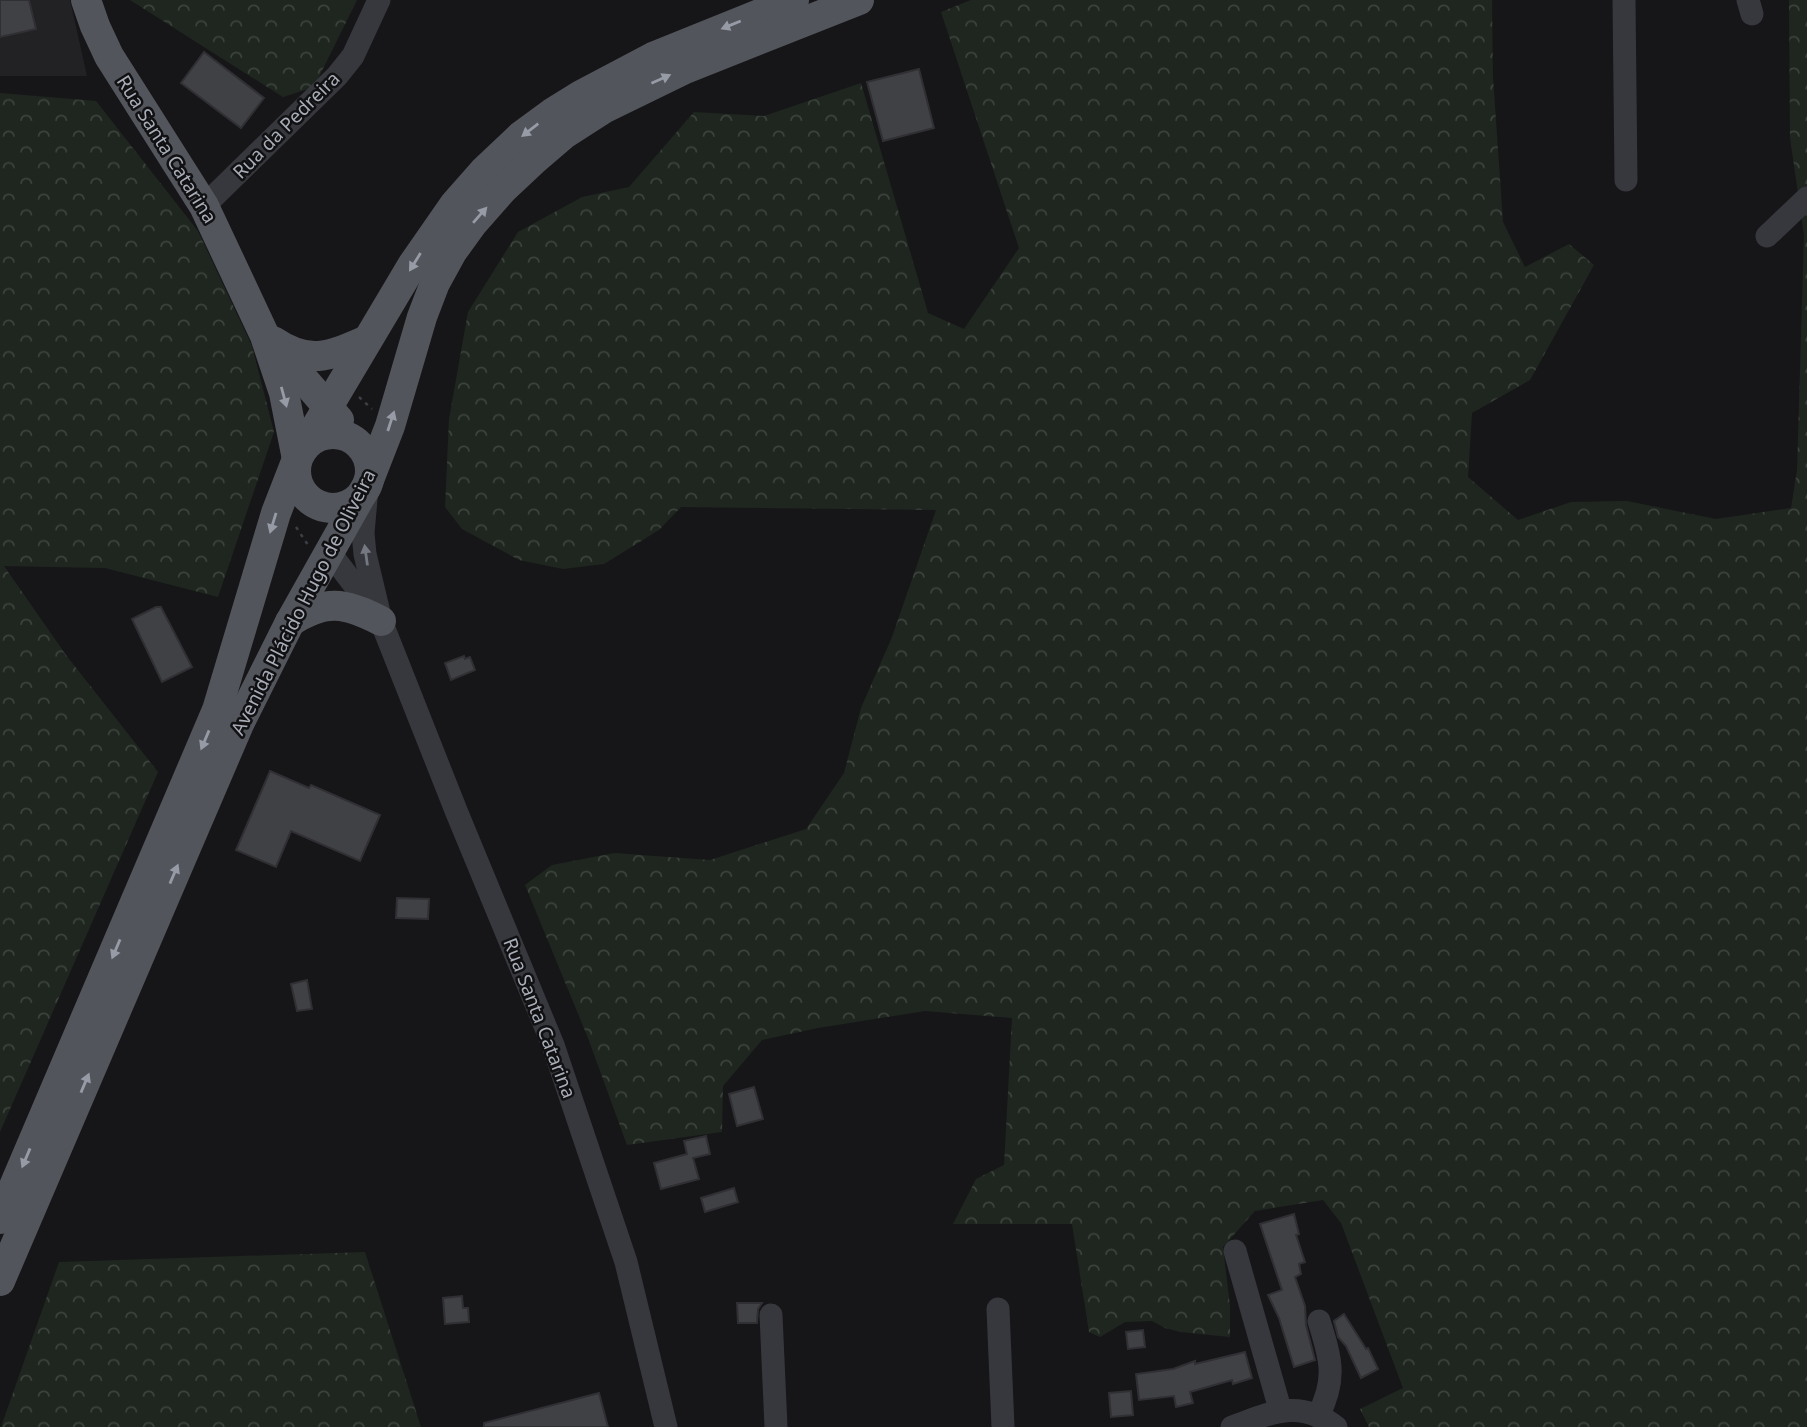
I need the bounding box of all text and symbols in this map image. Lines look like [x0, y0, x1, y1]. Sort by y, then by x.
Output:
one-way arrow [720, 20, 741, 31]
street label: Rua da Pedreira [227, 66, 345, 184]
street label: Rua Santa Catarina [111, 70, 223, 228]
one-way arrow [650, 74, 671, 85]
one-way arrow [521, 122, 539, 137]
one-way arrow [472, 206, 488, 224]
one-way arrow [409, 252, 422, 271]
one-way arrow [279, 386, 290, 408]
one-way arrow [386, 411, 397, 432]
street label: Avenida Plácido Hugo de Oliveira [224, 465, 382, 739]
one-way arrow [268, 512, 278, 533]
one-way arrow [360, 543, 371, 565]
one-way arrow [199, 729, 210, 750]
one-way arrow [169, 863, 180, 884]
street label: Rua Santa Catarina [497, 934, 583, 1102]
one-way arrow [110, 938, 121, 959]
one-way arrow [79, 1073, 91, 1093]
one-way arrow [20, 1148, 32, 1168]

